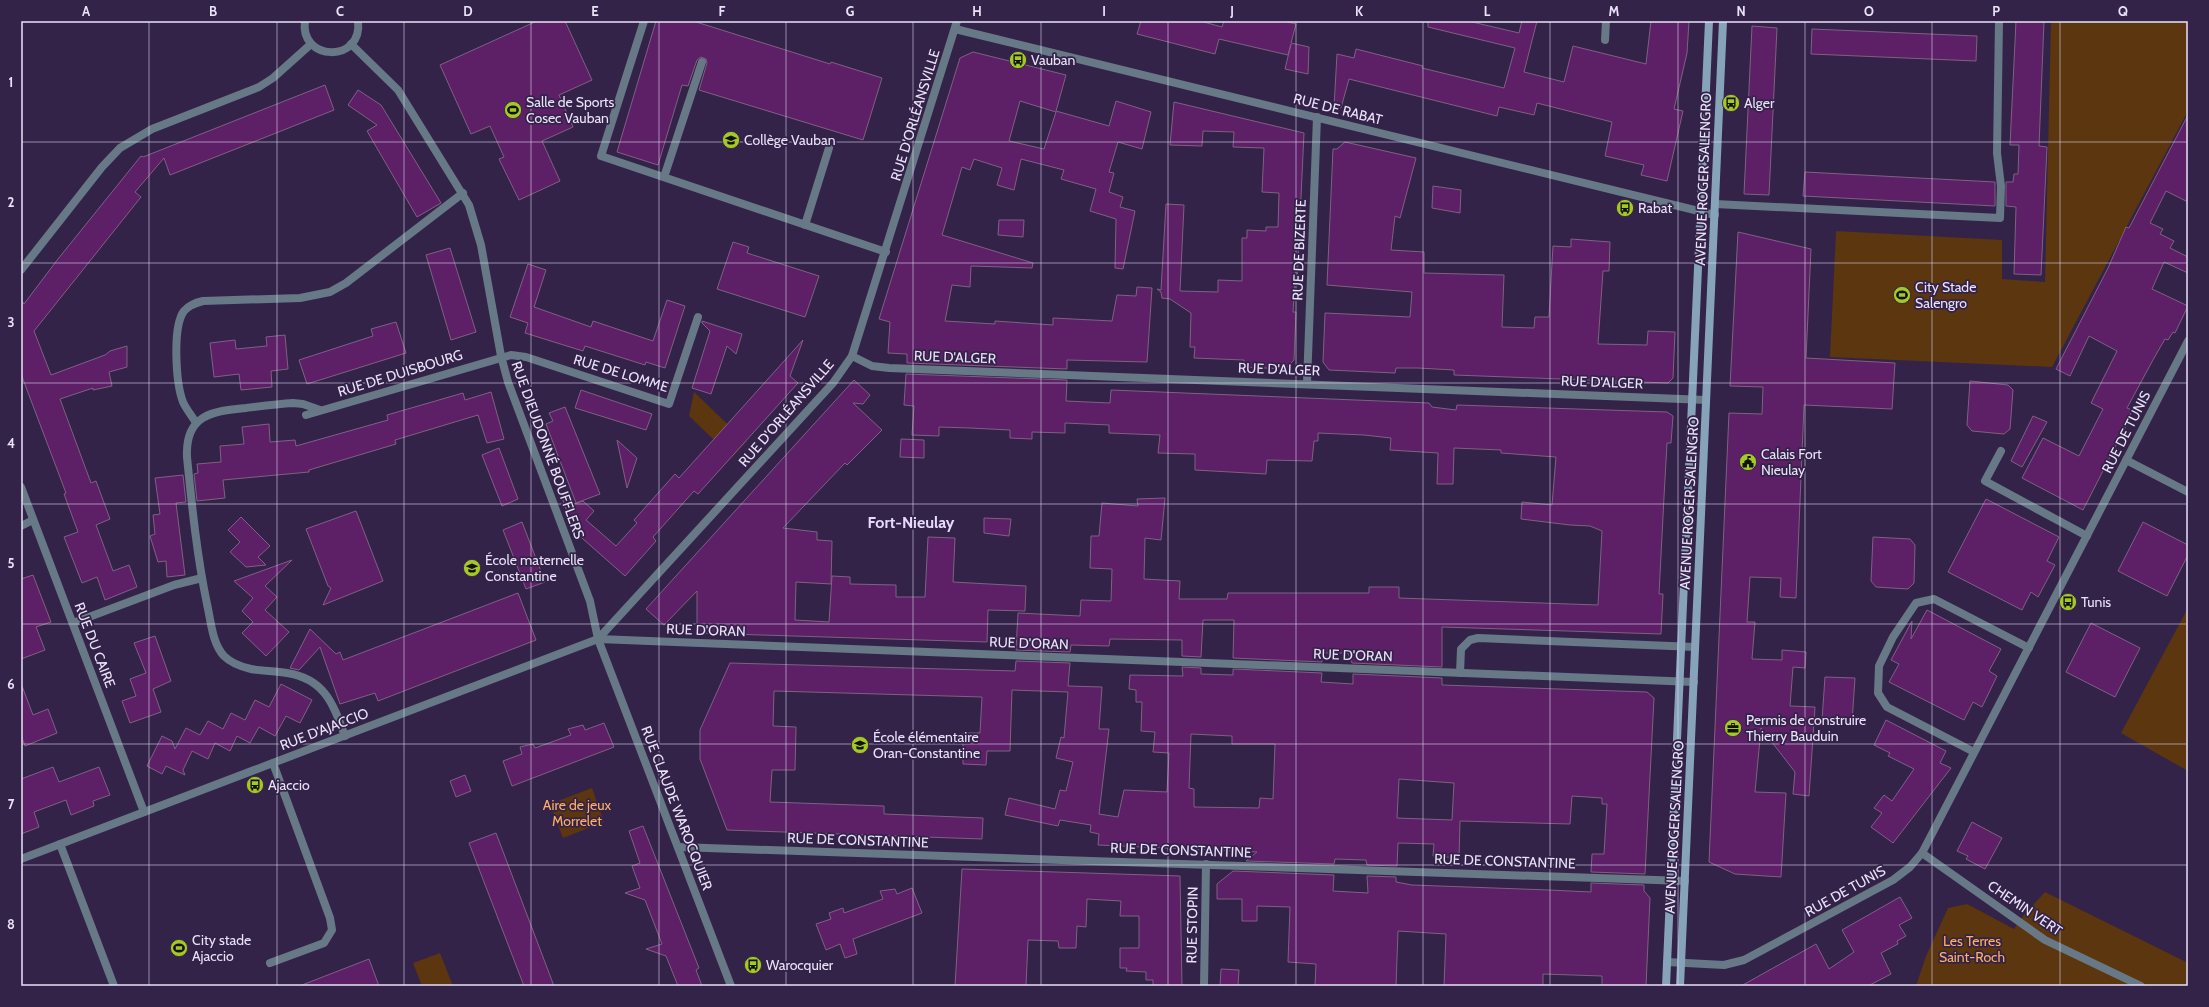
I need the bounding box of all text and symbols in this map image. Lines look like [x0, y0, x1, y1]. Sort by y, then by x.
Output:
text: A [82, 3, 91, 19]
text: B [209, 3, 217, 19]
text: C [336, 3, 344, 19]
text: D [463, 3, 473, 19]
text: E [591, 3, 599, 19]
text: F [719, 3, 726, 19]
text: G [846, 3, 855, 19]
text: H [972, 3, 982, 19]
text: I [1102, 3, 1106, 19]
text: J [1229, 3, 1234, 19]
text: K [1355, 3, 1364, 19]
text: L [1484, 3, 1491, 19]
text: M [1609, 3, 1620, 19]
text: N [1736, 3, 1746, 19]
text: O [1864, 3, 1874, 19]
text: P [1992, 3, 2000, 19]
text: Q [2118, 3, 2128, 19]
street label: RUE D'ORLÉANSVILLE [886, 47, 944, 183]
bus stop icon: Vauban [1008, 50, 1028, 70]
place label: Vauban [1031, 51, 1076, 69]
text: 1 [9, 74, 13, 90]
street label: RUE DE RABAT [1292, 89, 1385, 129]
street label: AVENUE ROGER SALENGRO [1691, 92, 1715, 266]
place label: Salle de Sports Cosec Vauban [526, 93, 615, 127]
bus stop icon: Alger [1721, 93, 1741, 113]
place label: Alger [1744, 94, 1775, 112]
sports icon: Salle de Sports Cosec Vauban [503, 100, 523, 120]
school or university icon: Collège Vauban [721, 130, 741, 150]
place label: Collège Vauban [744, 131, 836, 149]
text: 2 [8, 194, 15, 210]
bus stop icon: Rabat [1615, 198, 1635, 218]
street label: RUE DE BIZERTE [1288, 199, 1310, 301]
place label: Rabat [1638, 199, 1672, 217]
place label: City Stade Salengro [1915, 278, 1976, 312]
sports icon: City Stade Salengro [1892, 285, 1912, 305]
text: 3 [7, 314, 15, 330]
street label: RUE DE DUISBOURG [335, 345, 465, 401]
street label: RUE D'ALGER [914, 347, 997, 367]
street label: RUE DE LOMME [571, 350, 671, 396]
street label: RUE D'ORLÉANSVILLE [734, 355, 838, 470]
street label: RUE DIEUDONNÉ BOUFFLERS [507, 359, 589, 541]
street label: RUE D'ALGER [1238, 359, 1321, 379]
street label: RUE D'ALGER [1561, 372, 1644, 392]
street label: RUE DE TUNIS [2098, 388, 2154, 476]
street label: AVENUE ROGER SALENGRO [1675, 416, 1703, 590]
text: 4 [7, 435, 15, 451]
place label: Calais Fort Nieulay [1761, 445, 1822, 479]
public building icon: Calais Fort Nieulay [1738, 452, 1758, 472]
district label: Fort-Nieulay [868, 513, 955, 532]
place label: École maternelle Constantine [485, 551, 584, 585]
text: 5 [8, 555, 15, 571]
school or university icon: École maternelle Constantine [462, 558, 482, 578]
bus stop icon: Tunis [2058, 592, 2078, 612]
place label: Tunis [2081, 593, 2111, 611]
street label: RUE DU CAIRE [70, 600, 120, 690]
street label: RUE D'ORAN [666, 620, 746, 640]
street label: RUE D'ORAN [989, 633, 1069, 653]
street label: RUE D'ORAN [1313, 645, 1393, 665]
text: 6 [7, 676, 15, 692]
street label: RUE D'AJACCIO [277, 704, 371, 754]
place label: Permis de construire Thierry Bauduin [1746, 711, 1866, 745]
office icon: Permis de construire Thierry Bauduin [1723, 718, 1743, 738]
street label: RUE CLAUDE WAROCQUIER [637, 723, 717, 893]
place label: École élémentaire Oran-Constantine [873, 728, 980, 762]
school or university icon: École élémentaire Oran-Constantine [850, 735, 870, 755]
street label: AVENUE ROGER SALENGRO [1660, 740, 1688, 914]
bus stop icon: Ajaccio [245, 775, 265, 795]
place label: Ajaccio [268, 776, 310, 794]
text: 7 [8, 796, 15, 812]
park label: Aire de jeux Morrelet [543, 796, 612, 830]
street label: RUE DE CONSTANTINE [787, 829, 929, 851]
street label: RUE DE CONSTANTINE [1110, 839, 1252, 861]
street label: RUE DE CONSTANTINE [1434, 850, 1576, 872]
street label: RUE DE TUNIS [1801, 861, 1889, 921]
street label: CHEMIN VERT [1984, 876, 2066, 940]
street label: RUE STOPIN [1182, 886, 1202, 964]
text: 8 [7, 916, 15, 932]
place label: City stade Ajaccio [192, 931, 251, 965]
park label: Les Terres Saint-Roch [1939, 932, 2005, 966]
sports icon: City stade Ajaccio [169, 938, 189, 958]
bus stop icon: Warocquier [743, 955, 763, 975]
place label: Warocquier [766, 956, 834, 974]

